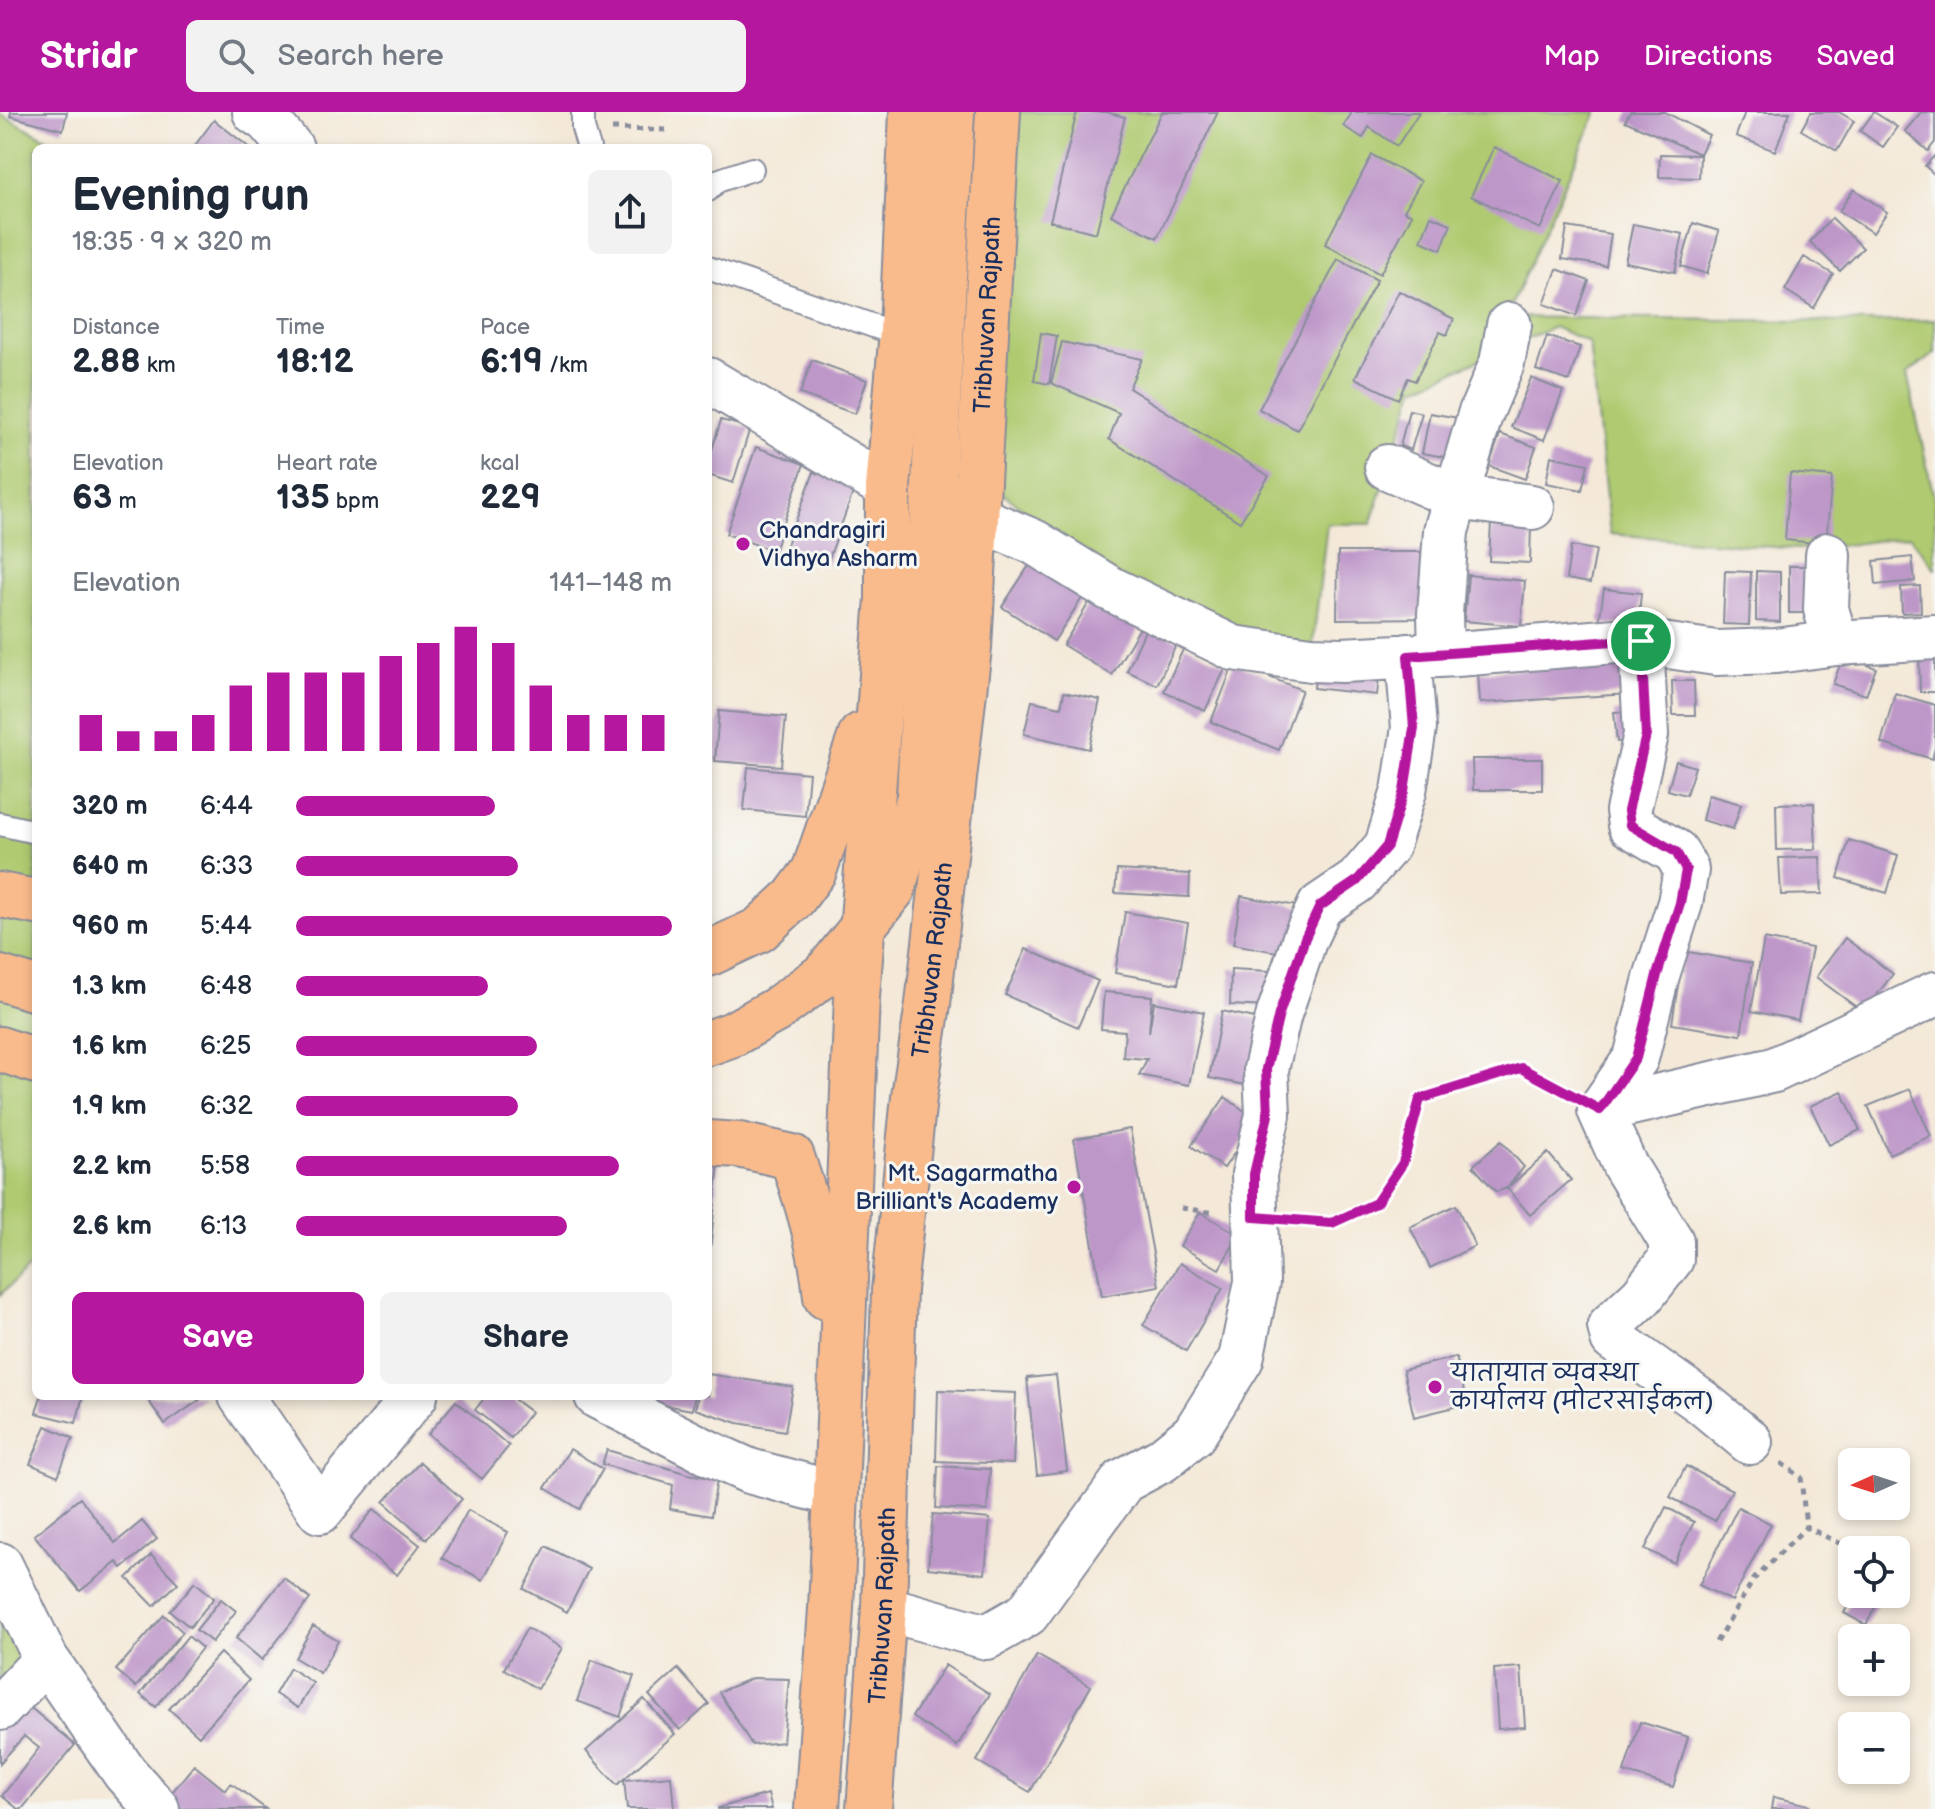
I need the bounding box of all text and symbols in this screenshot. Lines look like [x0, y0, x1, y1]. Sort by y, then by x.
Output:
search box [186, 20, 746, 92]
text: Stridr [40, 34, 138, 79]
icon: search [214, 34, 258, 78]
text: Search here [278, 38, 444, 74]
text: Map [1543, 40, 1600, 73]
text: Directions [1644, 40, 1772, 73]
text: Saved [1816, 40, 1895, 73]
text: Evening run [72, 170, 309, 223]
button: share [588, 170, 672, 254]
street label: Tribhuvan Rajpath [967, 215, 1007, 414]
text: 18:35 · 9 × 320 m [72, 227, 272, 258]
text: Distance [72, 314, 160, 341]
text: Time [276, 314, 325, 341]
text: Pace [480, 314, 530, 341]
text: 2.88 [72, 341, 141, 382]
text: 18:12 [276, 341, 354, 382]
text: 6:19 [480, 341, 543, 382]
text: km [141, 352, 176, 379]
text: /km [543, 352, 588, 379]
text: Elevation [72, 450, 164, 477]
text: Heart rate [276, 450, 378, 477]
text: kcal [480, 450, 519, 477]
text: 63 [72, 477, 112, 518]
text: 135 [276, 477, 330, 518]
text: 229 [480, 477, 541, 518]
text: m [112, 488, 137, 515]
text: bpm [330, 488, 379, 515]
place label: Chandragiri Vidhya Asharm [759, 516, 918, 573]
marker: Chandragiri Vidhya Asharm [734, 535, 752, 553]
text: Elevation [72, 568, 180, 599]
text: 141–148 m [549, 568, 672, 599]
pin [1607, 607, 1675, 675]
icon: arrive [1619, 619, 1663, 663]
text: 320 m [72, 791, 148, 822]
text: 6:44 [200, 791, 253, 822]
text: 640 m [72, 851, 148, 882]
text: 6:33 [200, 851, 253, 882]
street label: Tribhuvan Rajpath [906, 861, 959, 1060]
text: 960 m [72, 911, 148, 942]
text: 5:44 [200, 911, 252, 942]
text: 1.3 km [72, 971, 147, 1002]
text: 6:48 [200, 971, 252, 1002]
text: 1.6 km [72, 1031, 147, 1062]
text: 6:25 [200, 1031, 251, 1062]
text: 1.9 km [72, 1091, 147, 1122]
text: 6:32 [200, 1091, 252, 1122]
text: 2.2 km [72, 1151, 152, 1182]
text: 5:58 [200, 1151, 250, 1182]
place label: Mt. Sagarmatha Brilliant's Academy [855, 1159, 1058, 1216]
marker: Mt. Sagarmatha Brilliant's Academy [1065, 1178, 1083, 1196]
text: 2.6 km [72, 1211, 152, 1242]
text: 6:13 [200, 1211, 247, 1242]
button: Save [72, 1292, 364, 1384]
button: Share [380, 1292, 672, 1384]
place label: यातायात व्यवस्था कार्यालय (मोटरसाईकल) [1449, 1359, 1713, 1416]
marker: यातायात व्यवस्था कार्यालय (मोटरसाईकल) [1426, 1378, 1444, 1396]
north arrow [1838, 1448, 1910, 1520]
map controls [1838, 1448, 1910, 1784]
street label: Tribhuvan Rajpath [862, 1507, 902, 1705]
button: locate [1838, 1536, 1910, 1608]
button: + [1838, 1624, 1910, 1696]
button: − [1838, 1712, 1910, 1784]

